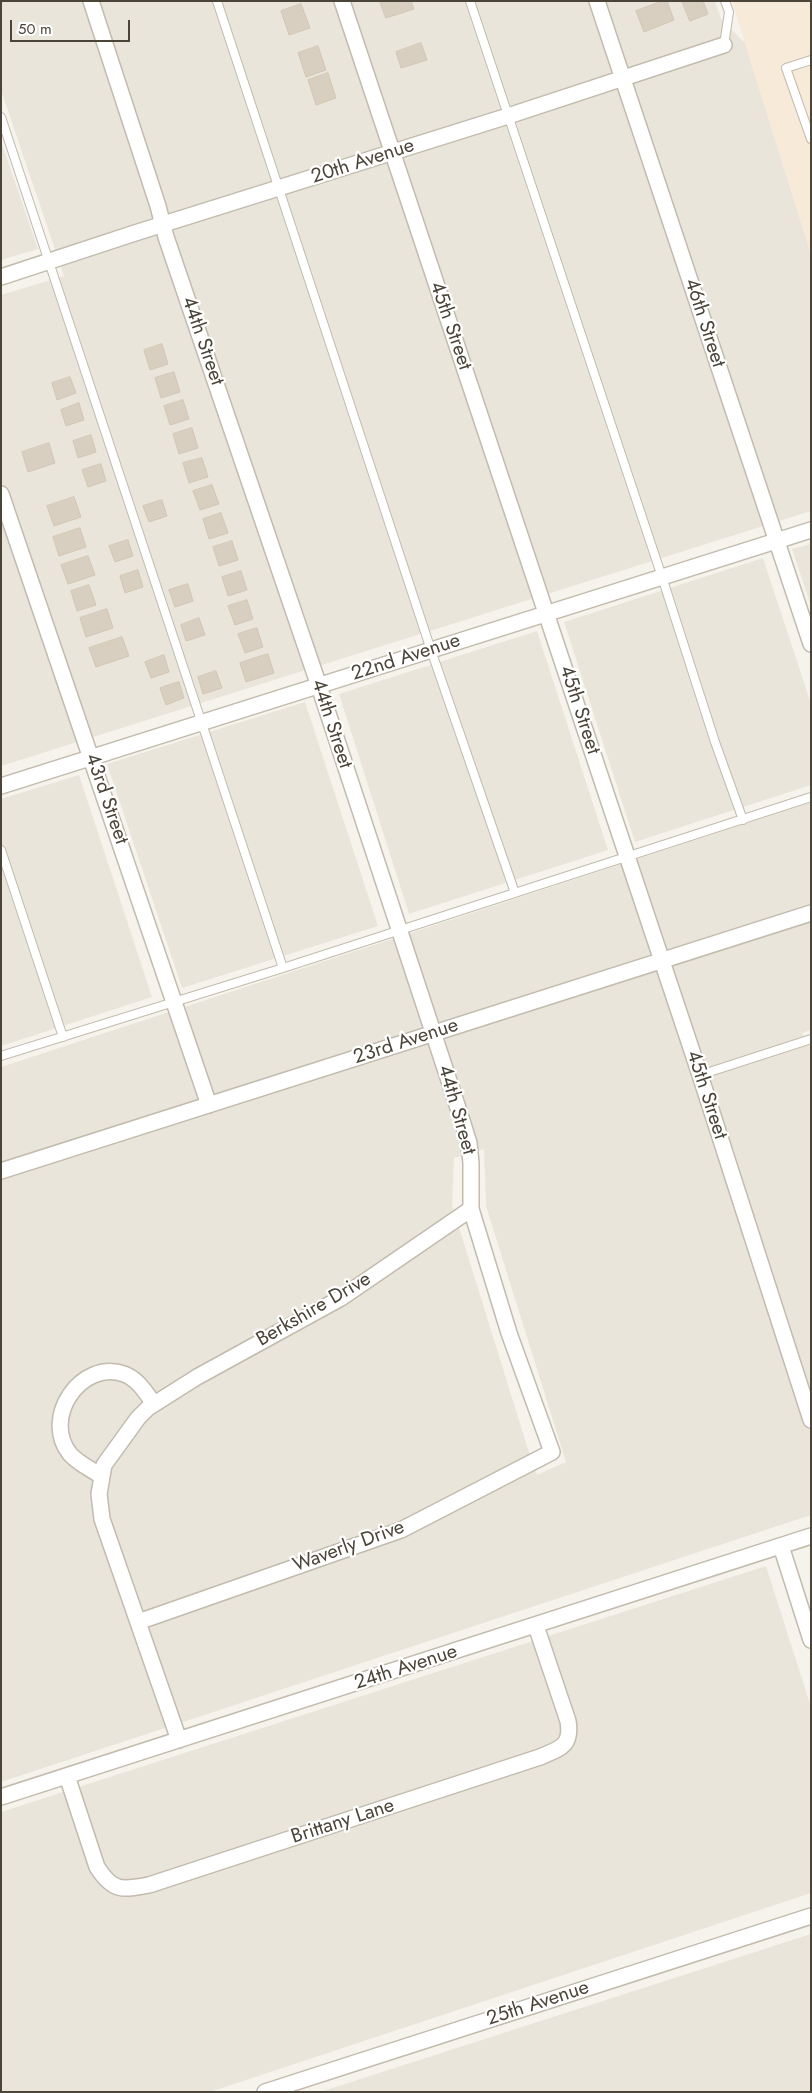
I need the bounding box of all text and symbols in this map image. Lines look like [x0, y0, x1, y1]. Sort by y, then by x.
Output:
scale bar [12, 10, 132, 42]
text: 50 m [18, 18, 52, 40]
street label: 20th Avenue [308, 134, 418, 190]
street label: 46th Street [678, 275, 730, 371]
street label: 45th Street [424, 279, 476, 373]
street label: 44th Street [176, 293, 228, 389]
street label: 22nd Avenue [349, 629, 463, 687]
street label: 45th Street [553, 663, 605, 757]
street label: 44th Street [305, 676, 357, 772]
street label: 43rd Street [79, 750, 133, 848]
street label: 23rd Avenue [351, 1014, 461, 1070]
street label: 45th Street [680, 1048, 732, 1142]
street label: 44th Street [432, 1062, 480, 1158]
street label: Berkshire Drive [252, 1268, 376, 1352]
street label: Waverly Drive [290, 1516, 408, 1578]
street label: 24th Avenue [352, 1640, 460, 1696]
street label: Brittany Lane [288, 1794, 398, 1850]
street label: 25th Avenue [484, 1976, 592, 2032]

